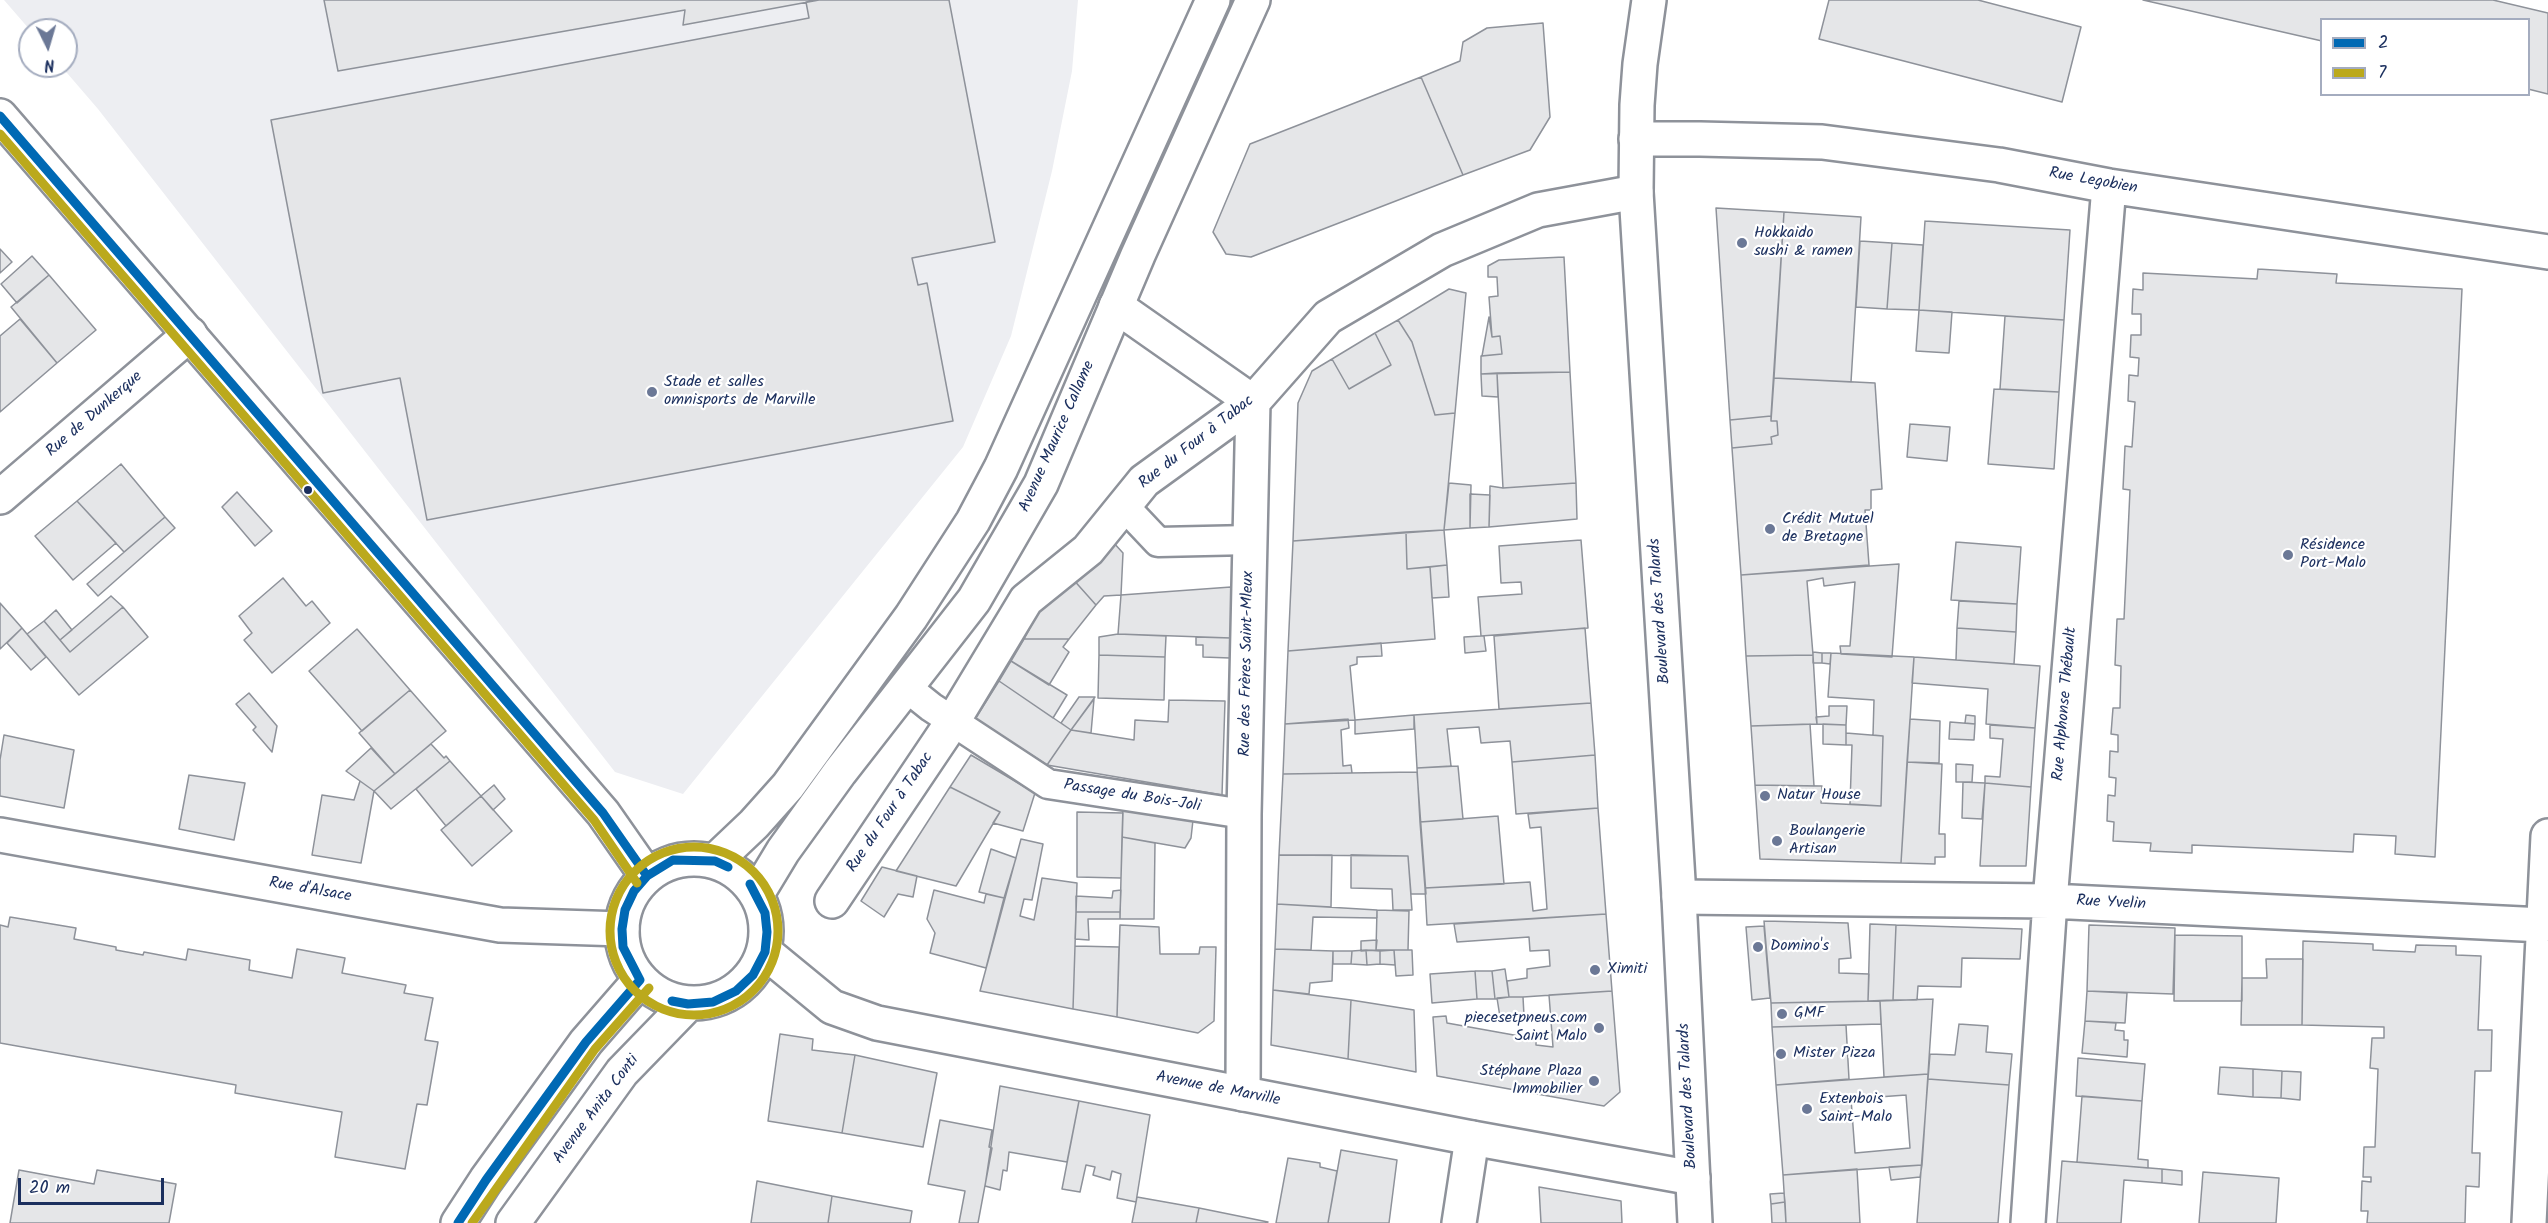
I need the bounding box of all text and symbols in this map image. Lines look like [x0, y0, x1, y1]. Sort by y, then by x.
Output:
north arrow [18, 18, 78, 78]
legend [2320, 18, 2530, 96]
text: 2 [2378, 29, 2388, 58]
text: N [43, 52, 56, 77]
text: 7 [2378, 59, 2386, 88]
street label: Rue Legobien [2047, 165, 2139, 199]
place label: Hokkaido sushi & ramen [1754, 224, 1853, 262]
marker: Hokkaido sushi & ramen [1735, 236, 1749, 250]
street label: Avenue Maurice Callame [1016, 358, 1100, 516]
street label: Rue de Dunkerque [43, 368, 147, 462]
place label: Stade et salles omnisports de Marville [664, 373, 815, 411]
marker: Stade et salles omnisports de Marville [645, 385, 659, 399]
street label: Rue du Four à Tabac [1136, 392, 1258, 494]
unlabelled marker [302, 484, 314, 496]
place label: Crédit Mutuel de Bretagne [1782, 510, 1874, 548]
marker: Crédit Mutuel de Bretagne [1763, 522, 1777, 536]
place label: Résidence Port-Malo [2300, 536, 2366, 574]
street label: Boulevard des Talards [1646, 537, 1676, 685]
marker: Résidence Port-Malo [2281, 548, 2295, 562]
street label: Rue des Frères Saint-Mleux [1237, 571, 1259, 757]
street label: Rue Alphonse Thébault [2050, 626, 2082, 782]
street label: Rue du Four à Tabac [844, 749, 938, 877]
street label: Passage du Bois-Joli [1062, 777, 1202, 817]
place label: Natur House [1777, 786, 1861, 806]
marker: Natur House [1758, 789, 1772, 803]
place label: Boulangerie Artisan [1789, 822, 1865, 860]
marker: Boulangerie Artisan [1770, 834, 1784, 848]
street label: Rue d'Alsace [267, 874, 353, 908]
street label: Rue Yvelin [2076, 893, 2146, 915]
place label: Domino's [1770, 937, 1829, 957]
marker: Domino's [1751, 940, 1765, 954]
place label: Ximiti [1607, 960, 1647, 980]
marker: Ximiti [1588, 963, 1602, 977]
place label: GMF [1794, 1004, 1825, 1024]
marker: GMF [1775, 1007, 1789, 1021]
place label: piecesetpneus.com Saint Malo [1465, 1009, 1587, 1047]
marker: piecesetpneus.com Saint Malo [1592, 1021, 1606, 1035]
street label: Boulevard des Talards [1676, 1022, 1702, 1170]
place label: Mister Pizza [1793, 1044, 1875, 1064]
marker: Mister Pizza [1774, 1047, 1788, 1061]
street label: Avenue Anita Conti [550, 1052, 644, 1168]
place label: Stéphane Plaza Immobilier [1480, 1062, 1582, 1100]
street label: Avenue de Marville [1154, 1069, 1282, 1111]
marker: Stéphane Plaza Immobilier [1587, 1074, 1601, 1088]
place label: Extenbois Saint-Malo [1819, 1090, 1892, 1128]
marker: Extenbois Saint-Malo [1800, 1102, 1814, 1116]
scale bar [21, 1166, 166, 1204]
text: 20 m [29, 1174, 70, 1203]

